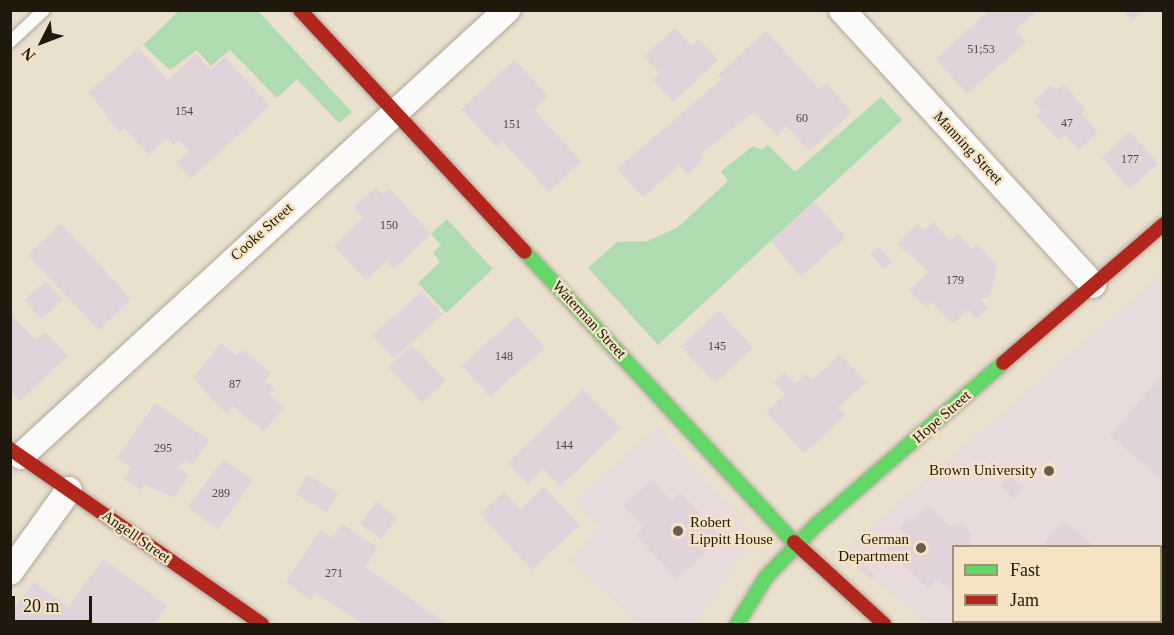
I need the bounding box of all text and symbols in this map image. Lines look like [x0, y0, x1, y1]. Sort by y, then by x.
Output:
north arrow [12, 12, 72, 72]
house number: 51;53 [967, 43, 995, 57]
text: N [18, 44, 38, 64]
house number: 154 [175, 105, 193, 119]
street label: Manning Street [930, 108, 1006, 188]
house number: 60 [796, 112, 808, 126]
house number: 47 [1061, 117, 1073, 131]
house number: 151 [503, 118, 521, 132]
house number: 177 [1121, 153, 1139, 167]
street label: Cooke Street [227, 199, 297, 265]
house number: 150 [380, 219, 398, 233]
house number: 179 [946, 274, 964, 288]
street label: Waterman Street [548, 277, 630, 363]
house number: 145 [708, 340, 726, 354]
house number: 148 [495, 350, 513, 364]
house number: 87 [229, 378, 241, 392]
street label: Hope Street [909, 387, 975, 447]
house number: 144 [555, 439, 573, 453]
house number: 295 [154, 442, 172, 456]
place label: Brown University [929, 462, 1037, 480]
marker: Brown University [1042, 464, 1056, 478]
house number: 289 [212, 487, 230, 501]
street label: Angell Street [98, 507, 174, 567]
place label: Robert Lippitt House [690, 513, 773, 548]
marker: Robert Lippitt House [671, 524, 685, 538]
place label: German Department [838, 530, 909, 565]
marker: German Department [914, 541, 928, 555]
legend [952, 545, 1162, 623]
text: Fast [1010, 560, 1040, 580]
house number: 271 [325, 567, 343, 581]
scale bar [15, 584, 94, 622]
text: Jam [1010, 590, 1039, 610]
text: 20 m [23, 596, 60, 616]

